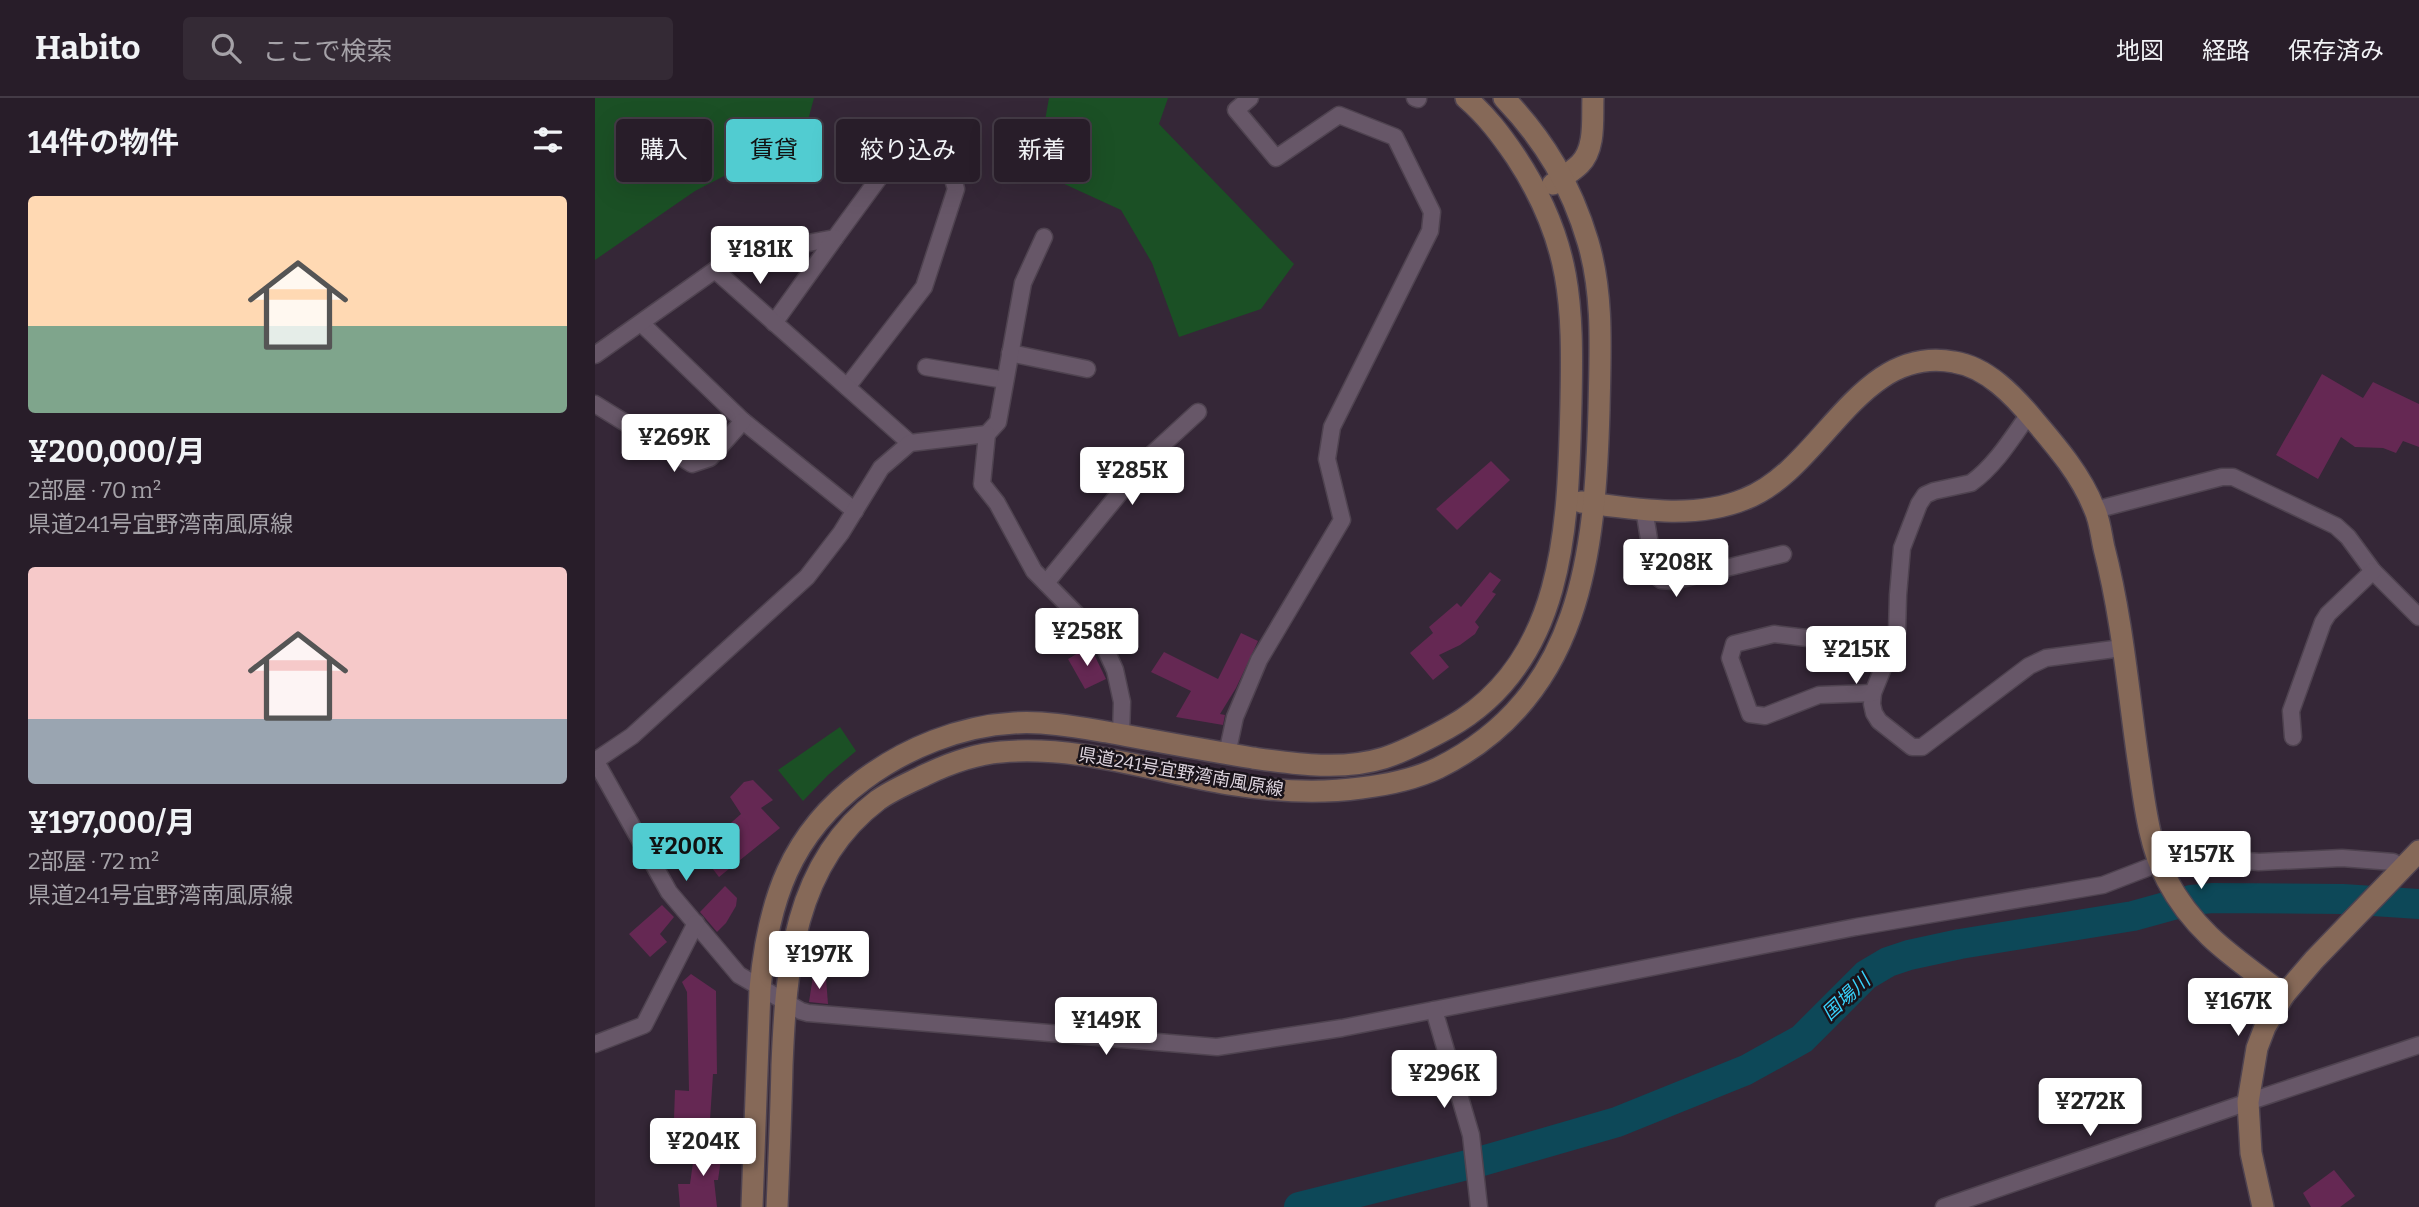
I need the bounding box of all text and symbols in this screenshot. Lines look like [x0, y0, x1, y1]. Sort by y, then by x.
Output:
search box [183, 17, 673, 80]
text: Habito [35, 28, 141, 68]
icon: search [207, 29, 245, 67]
text: ここで検索 [263, 36, 393, 67]
text: 地図 [2116, 37, 2164, 65]
text: 経路 [2202, 37, 2250, 65]
text: 保存済み [2288, 37, 2384, 65]
chip: 購入 [616, 119, 712, 182]
chip: 賃貸 [726, 119, 822, 182]
chip: 絞り込み [836, 119, 980, 182]
chip: 新着 [994, 119, 1090, 182]
icon: filters [529, 121, 567, 159]
text: 14件の物件 [28, 125, 179, 161]
pin: ¥181K [711, 226, 809, 286]
text: ¥181K [727, 235, 793, 263]
icon: home [235, 242, 361, 368]
pin: ¥269K [625, 414, 723, 474]
text: ¥269K [638, 423, 710, 451]
text: ¥200,000/月 [28, 434, 206, 470]
pin: ¥285K [1083, 448, 1181, 507]
text: ¥285K [1096, 456, 1168, 484]
text: 2部屋 · 70 m² [28, 476, 161, 504]
text: 県道241号宜野湾南風原線 [28, 510, 293, 538]
pin: ¥208K [1627, 540, 1725, 599]
text: ¥208K [1639, 548, 1713, 576]
pin: ¥258K [1038, 608, 1136, 668]
icon: home [235, 613, 361, 739]
text: ¥258K [1051, 617, 1123, 645]
pin: ¥215K [1807, 626, 1905, 686]
text: ¥215K [1822, 635, 1890, 663]
street label: 県道241号宜野湾南風原線 [1077, 743, 1285, 801]
text: ¥197,000/月 [28, 805, 196, 841]
pin: ¥200K [637, 824, 735, 883]
text: ¥200K [649, 832, 723, 860]
pin: ¥157K [2152, 832, 2250, 891]
text: ¥157K [2168, 840, 2234, 868]
text: 2部屋 · 72 m² [28, 847, 159, 875]
text: 県道241号宜野湾南風原線 [28, 881, 293, 909]
pin: ¥197K [770, 932, 868, 991]
text: ¥197K [785, 940, 853, 968]
water label: 国場川 [1817, 968, 1876, 1025]
pin: ¥167K [2189, 978, 2287, 1038]
text: ¥167K [2204, 987, 2272, 1015]
pin: ¥149K [1057, 998, 1155, 1057]
text: ¥149K [1071, 1006, 1141, 1034]
pin: ¥296K [1395, 1051, 1493, 1110]
text: ¥296K [1408, 1059, 1480, 1087]
pin: ¥272K [2041, 1079, 2139, 1138]
text: ¥272K [2055, 1087, 2125, 1115]
pin: ¥204K [654, 1118, 752, 1178]
text: ¥204K [666, 1127, 740, 1155]

